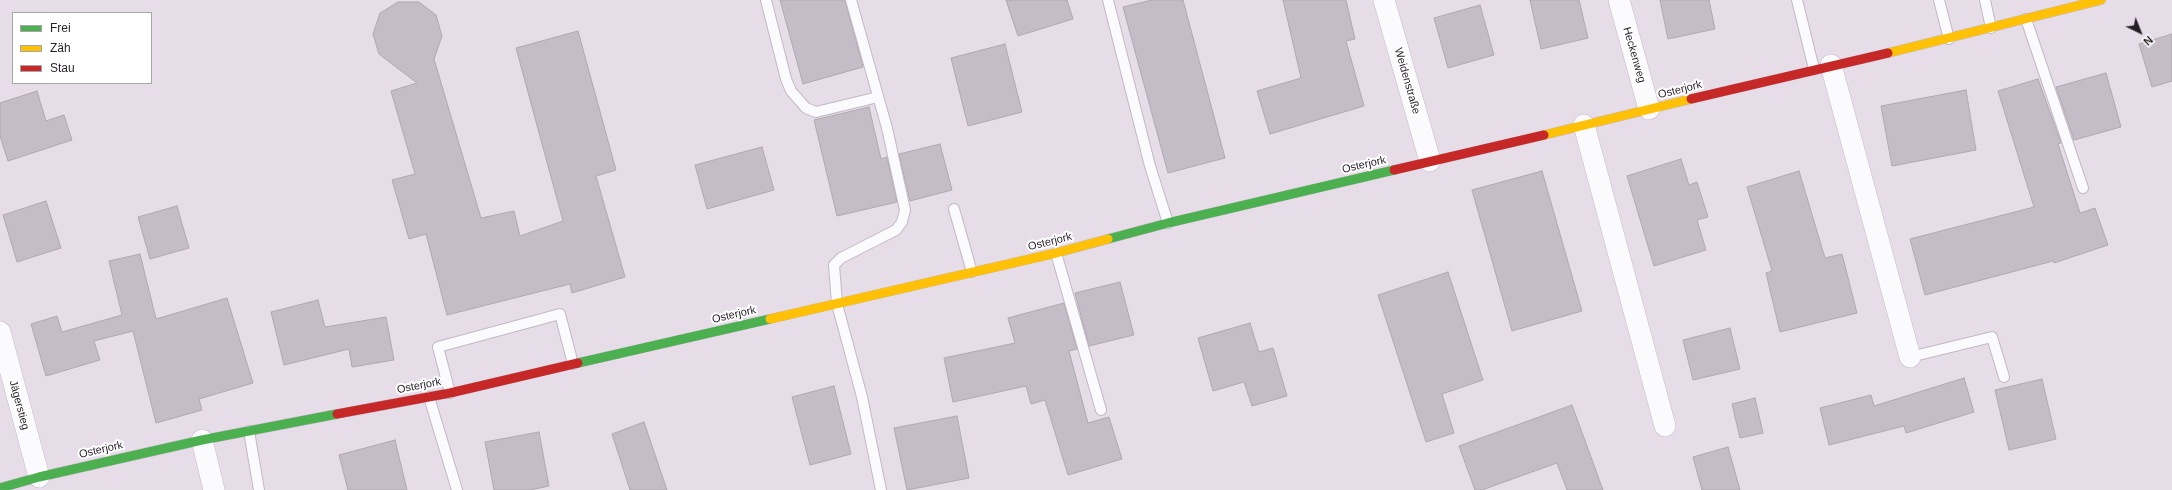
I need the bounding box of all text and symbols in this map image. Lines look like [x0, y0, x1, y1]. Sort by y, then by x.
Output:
legend [12, 12, 152, 84]
north arrow [2120, 12, 2160, 52]
text: Frei [50, 21, 71, 35]
street label: Heckenweg [1620, 26, 1648, 84]
text: N [2141, 34, 2155, 48]
text: Zäh [50, 41, 71, 55]
street label: Weidenstraße [1391, 46, 1423, 116]
text: Stau [50, 61, 75, 75]
street label: Osterjork [1657, 78, 1703, 102]
street label: Osterjork [1341, 154, 1387, 176]
street label: Osterjork [1027, 230, 1073, 254]
street label: Osterjork [711, 304, 757, 326]
street label: Osterjork [396, 375, 442, 397]
street label: Jägerstieg [6, 379, 32, 431]
street label: Osterjork [78, 439, 124, 461]

